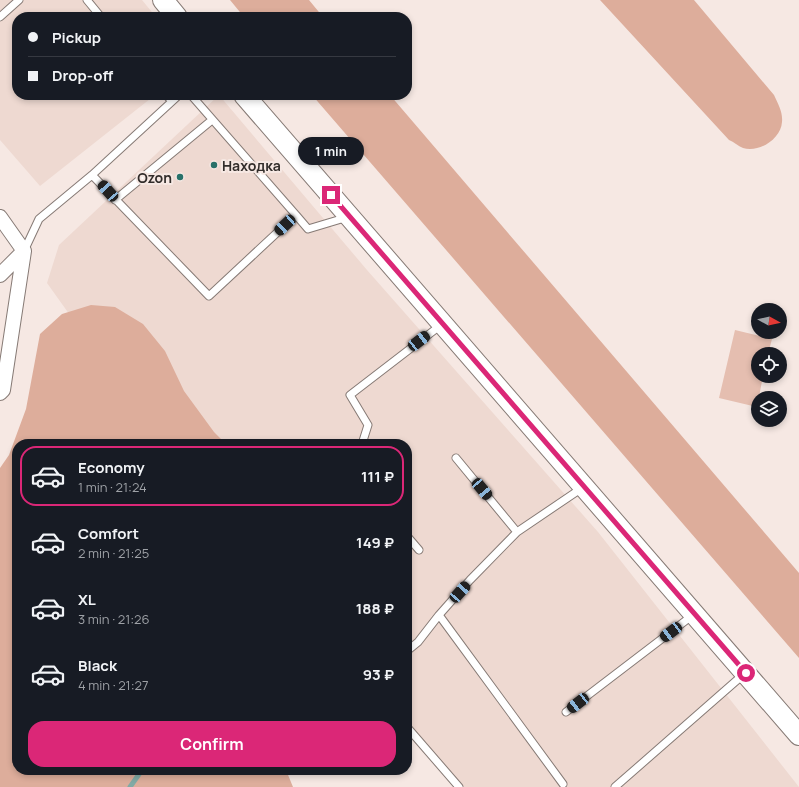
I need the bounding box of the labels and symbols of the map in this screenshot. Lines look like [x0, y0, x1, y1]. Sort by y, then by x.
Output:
callout: 1 min [298, 137, 364, 165]
place label: Находка [222, 156, 281, 175]
marker: Находка [209, 160, 219, 170]
place label: Ozon [137, 168, 172, 187]
marker: Ozon [175, 172, 185, 182]
car [96, 178, 120, 204]
route end [322, 186, 340, 204]
car [272, 212, 298, 238]
north arrow [751, 303, 787, 339]
car [406, 329, 432, 353]
car [470, 476, 494, 502]
car [448, 579, 472, 605]
car [658, 620, 684, 644]
route start [737, 664, 755, 682]
car [565, 691, 591, 715]

